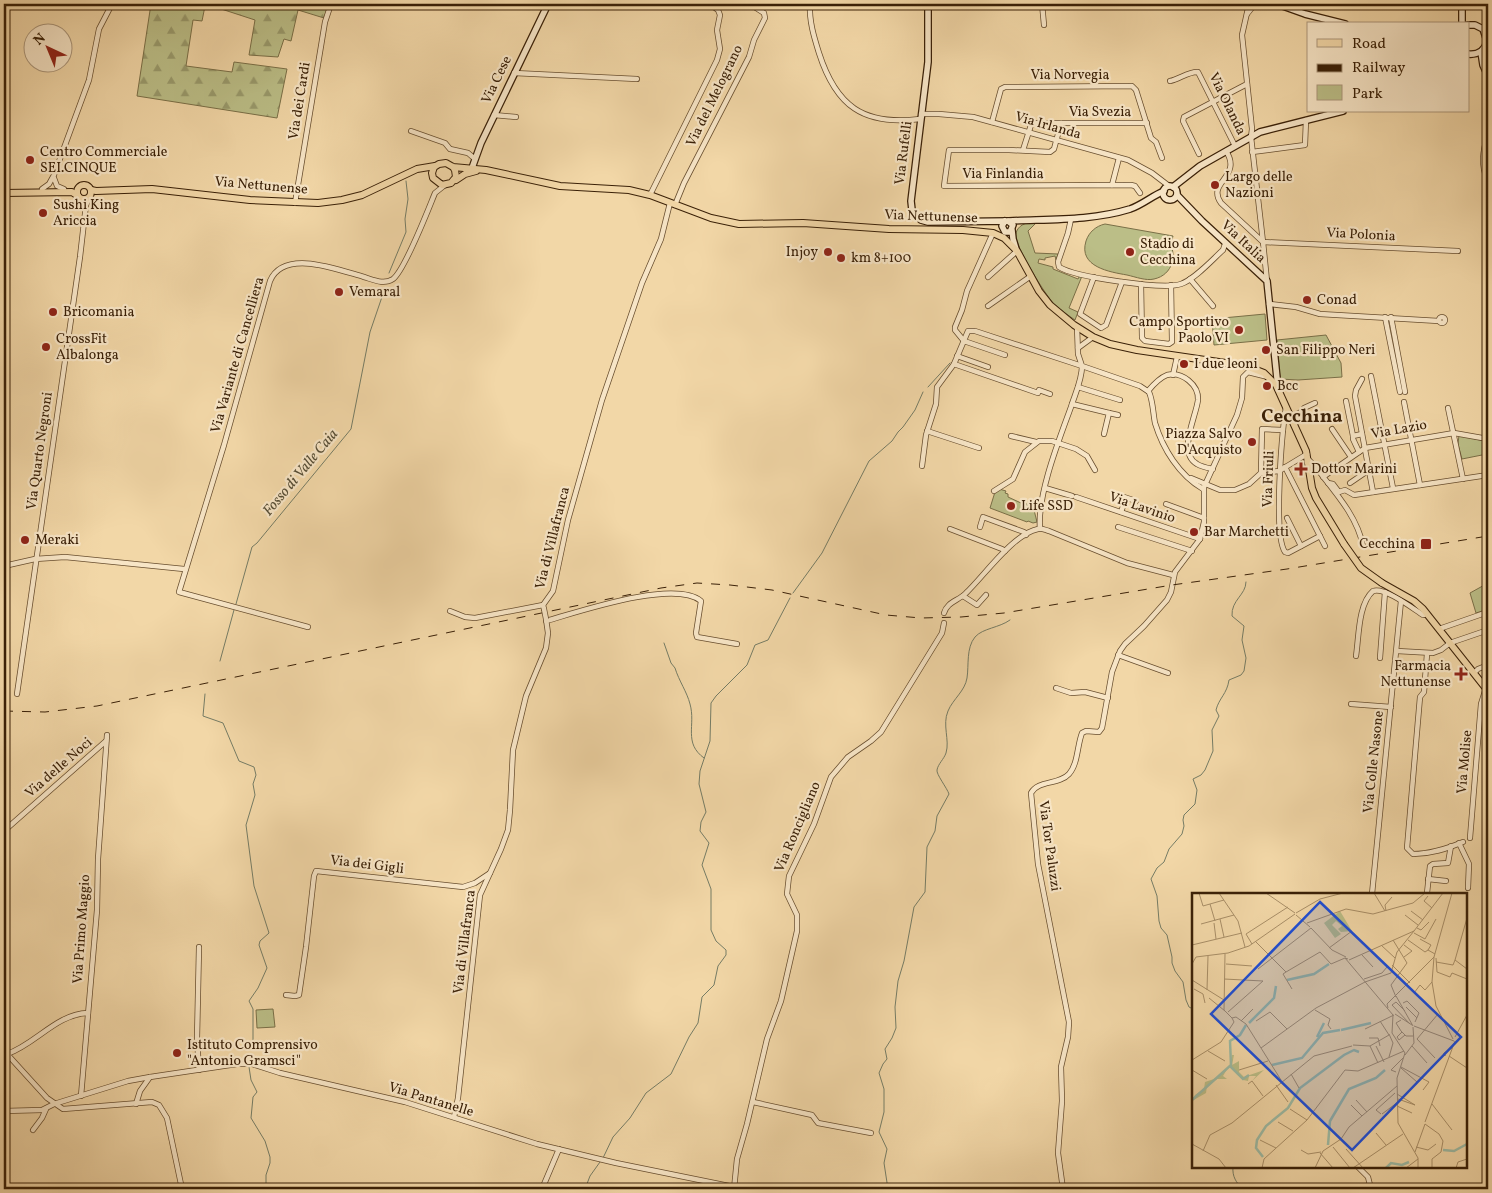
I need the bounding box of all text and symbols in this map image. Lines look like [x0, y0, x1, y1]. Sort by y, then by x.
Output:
north arrow [22, 22, 72, 72]
legend [1307, 22, 1470, 112]
text: N [30, 29, 50, 50]
text: Road [1352, 34, 1386, 55]
street label: Via del Melograno [682, 42, 748, 150]
street label: Via Cese [477, 52, 517, 107]
text: Railway [1352, 58, 1405, 79]
street label: Via dei Cardi [284, 61, 316, 141]
street label: Via Norvegia [1031, 66, 1109, 85]
street label: Via Olanda [1204, 69, 1250, 139]
text: Park [1352, 84, 1383, 105]
street label: Via Svezia [1069, 103, 1131, 122]
street label: Via Irlanda [1013, 107, 1083, 145]
street label: Via Rufelli [891, 120, 917, 186]
place label: Centro Commerciale SEI.CINQUE [40, 143, 168, 178]
marker: Centro Commerciale SEI.CINQUE [24, 154, 36, 166]
street label: Via Finlandia [962, 165, 1044, 184]
place label: Largo delle Nazioni [1225, 168, 1293, 203]
street label: Via Nettunense [214, 172, 309, 200]
marker: Largo delle Nazioni [1209, 179, 1221, 191]
place label: Sushi King Ariccia [53, 196, 119, 231]
street label: Via Nettunense [884, 206, 978, 228]
marker: Sushi King Ariccia [37, 207, 49, 219]
street label: Via Italia [1216, 216, 1270, 268]
street label: Via Polonia [1326, 224, 1396, 246]
place label: Stadio di Cecchina [1140, 235, 1196, 270]
place label: Injoy [786, 243, 818, 262]
marker: Injoy [822, 246, 834, 258]
marker: Stadio di Cecchina [1124, 246, 1136, 258]
place label: km 8+100 [851, 249, 911, 268]
marker: km 8+100 [835, 252, 847, 264]
street label: Via Variante di Cancelliera [207, 275, 269, 435]
place label: Vemaral [349, 283, 400, 302]
marker: Vemaral [333, 286, 345, 298]
place label: Conad [1317, 291, 1357, 310]
marker: Conad [1301, 294, 1313, 306]
place label: Bricomania [63, 303, 134, 322]
marker: Bricomania [47, 306, 59, 318]
place label: Campo Sportivo Paolo VI [1129, 313, 1229, 348]
marker: Campo Sportivo Paolo VI [1233, 324, 1245, 336]
place label: CrossFit Albalonga [56, 330, 119, 365]
marker: CrossFit Albalonga [40, 341, 52, 353]
place label: San Filippo Neri [1276, 341, 1375, 360]
marker: San Filippo Neri [1260, 344, 1272, 356]
place label: I due leoni [1194, 355, 1258, 374]
marker: I due leoni [1178, 358, 1190, 370]
place label: Bcc [1277, 377, 1298, 396]
marker: Bcc [1261, 380, 1273, 392]
street label: Via Quarto Negroni [22, 391, 58, 511]
district label: Cecchina [1261, 404, 1343, 430]
street label: Via Lazio [1370, 416, 1428, 444]
water label: Fosso di Valle Caia [258, 425, 344, 521]
place label: Piazza Salvo D'Acquisto [1165, 425, 1242, 460]
marker: Piazza Salvo D'Acquisto [1246, 436, 1258, 448]
street label: Via Friuli [1259, 450, 1279, 508]
place label: Dottor Marini [1311, 460, 1397, 479]
marker: Dottor Marini [1295, 463, 1307, 475]
street label: Via di Villafranca [531, 485, 575, 591]
street label: Via Lavinio [1106, 488, 1178, 528]
place label: Life SSD [1021, 497, 1073, 516]
marker: Life SSD [1005, 500, 1017, 512]
place label: Bar Marchetti [1204, 523, 1289, 542]
marker: Bar Marchetti [1188, 526, 1200, 538]
place label: Meraki [35, 531, 79, 550]
marker: Meraki [19, 534, 31, 546]
place label: Cecchina [1359, 535, 1415, 554]
marker: Cecchina [1419, 537, 1433, 551]
place label: Farmacia Nettunense [1380, 657, 1451, 692]
marker: Farmacia Nettunense [1455, 668, 1467, 680]
street label: Via Colle Nasone [1359, 709, 1389, 814]
street label: Via Molise [1453, 729, 1477, 795]
street label: Via delle Noci [21, 733, 97, 803]
street label: Via Roncigliano [770, 779, 826, 875]
street label: Via Tor Paluzzi [1033, 800, 1065, 892]
street label: Via dei Gigli [329, 851, 405, 879]
street label: Via Primo Maggio [69, 874, 95, 984]
street label: Via di Villafranca [449, 889, 481, 995]
inset map [1192, 893, 1467, 1168]
place label: Istituto Comprensivo "Antonio Gramsci" [187, 1036, 318, 1071]
marker: Istituto Comprensivo "Antonio Gramsci" [171, 1047, 183, 1059]
street label: Via Pantanelle [386, 1078, 476, 1122]

